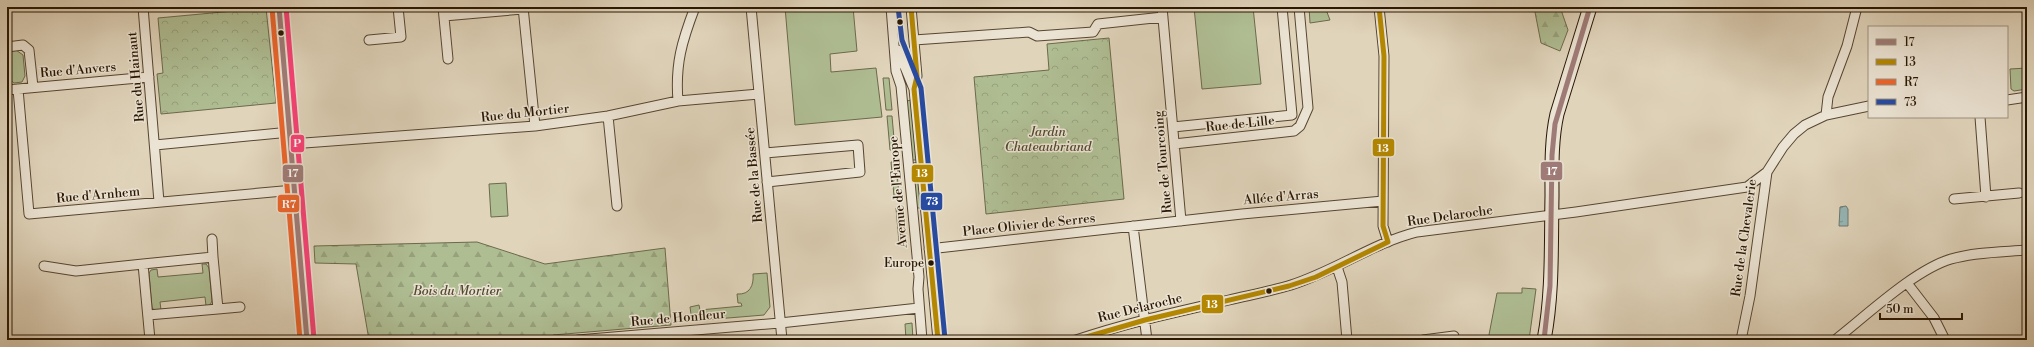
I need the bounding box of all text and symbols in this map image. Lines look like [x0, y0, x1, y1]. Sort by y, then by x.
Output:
unlabelled marker [895, 17, 905, 27]
legend [1868, 26, 2008, 118]
unlabelled marker [276, 28, 286, 38]
street label: Rue du Hainaut [124, 31, 148, 123]
text: 17 [1904, 35, 1915, 50]
text: 13 [1904, 55, 1916, 70]
street label: Rue d'Anvers [39, 59, 117, 81]
text: R7 [1904, 75, 1918, 90]
text: 73 [1904, 95, 1917, 110]
street label: Rue du Mortier [480, 100, 570, 126]
street label: Rue de Tourcoing [1151, 110, 1175, 214]
street label: Rue de Lille [1205, 112, 1276, 136]
park label: Jardin Chateaubriand [1005, 124, 1092, 155]
street label: Rue de la Bassée [742, 126, 766, 223]
line badge: P [290, 134, 305, 153]
street label: Avenue de l'Europe [885, 135, 911, 250]
text: P [293, 137, 301, 151]
line badge: 13 [1372, 138, 1395, 157]
text: 13 [1377, 142, 1389, 156]
line badge: 17 [1540, 161, 1563, 181]
line badge: 17 [282, 164, 304, 183]
line badge: 13 [911, 164, 934, 183]
text: 17 [1546, 165, 1558, 179]
text: 17 [287, 167, 299, 181]
text: 13 [916, 167, 928, 181]
street label: Rue de la Chevalerie [1728, 178, 1760, 298]
street label: Rue d'Arnhem [55, 183, 141, 207]
street label: Allée d'Arras [1242, 186, 1320, 208]
line badge: 73 [920, 192, 943, 211]
line badge: R7 [277, 194, 300, 213]
text: 73 [926, 195, 939, 209]
text: R7 [282, 198, 297, 212]
street label: Rue Delaroche [1406, 202, 1494, 230]
street label: Place Olivier de Serres [962, 210, 1096, 240]
place label: Europe [884, 256, 924, 271]
marker: Europe [926, 258, 936, 268]
park label: Bois du Mortier [412, 283, 502, 299]
unlabelled marker [1264, 286, 1274, 296]
street label: Rue Delaroche [1096, 290, 1184, 326]
line badge: 13 [1201, 294, 1224, 314]
scale bar [1880, 295, 1962, 321]
text: 13 [1206, 298, 1218, 312]
text: 50 m [1886, 302, 1914, 317]
street label: Rue de Honfleur [630, 306, 726, 330]

